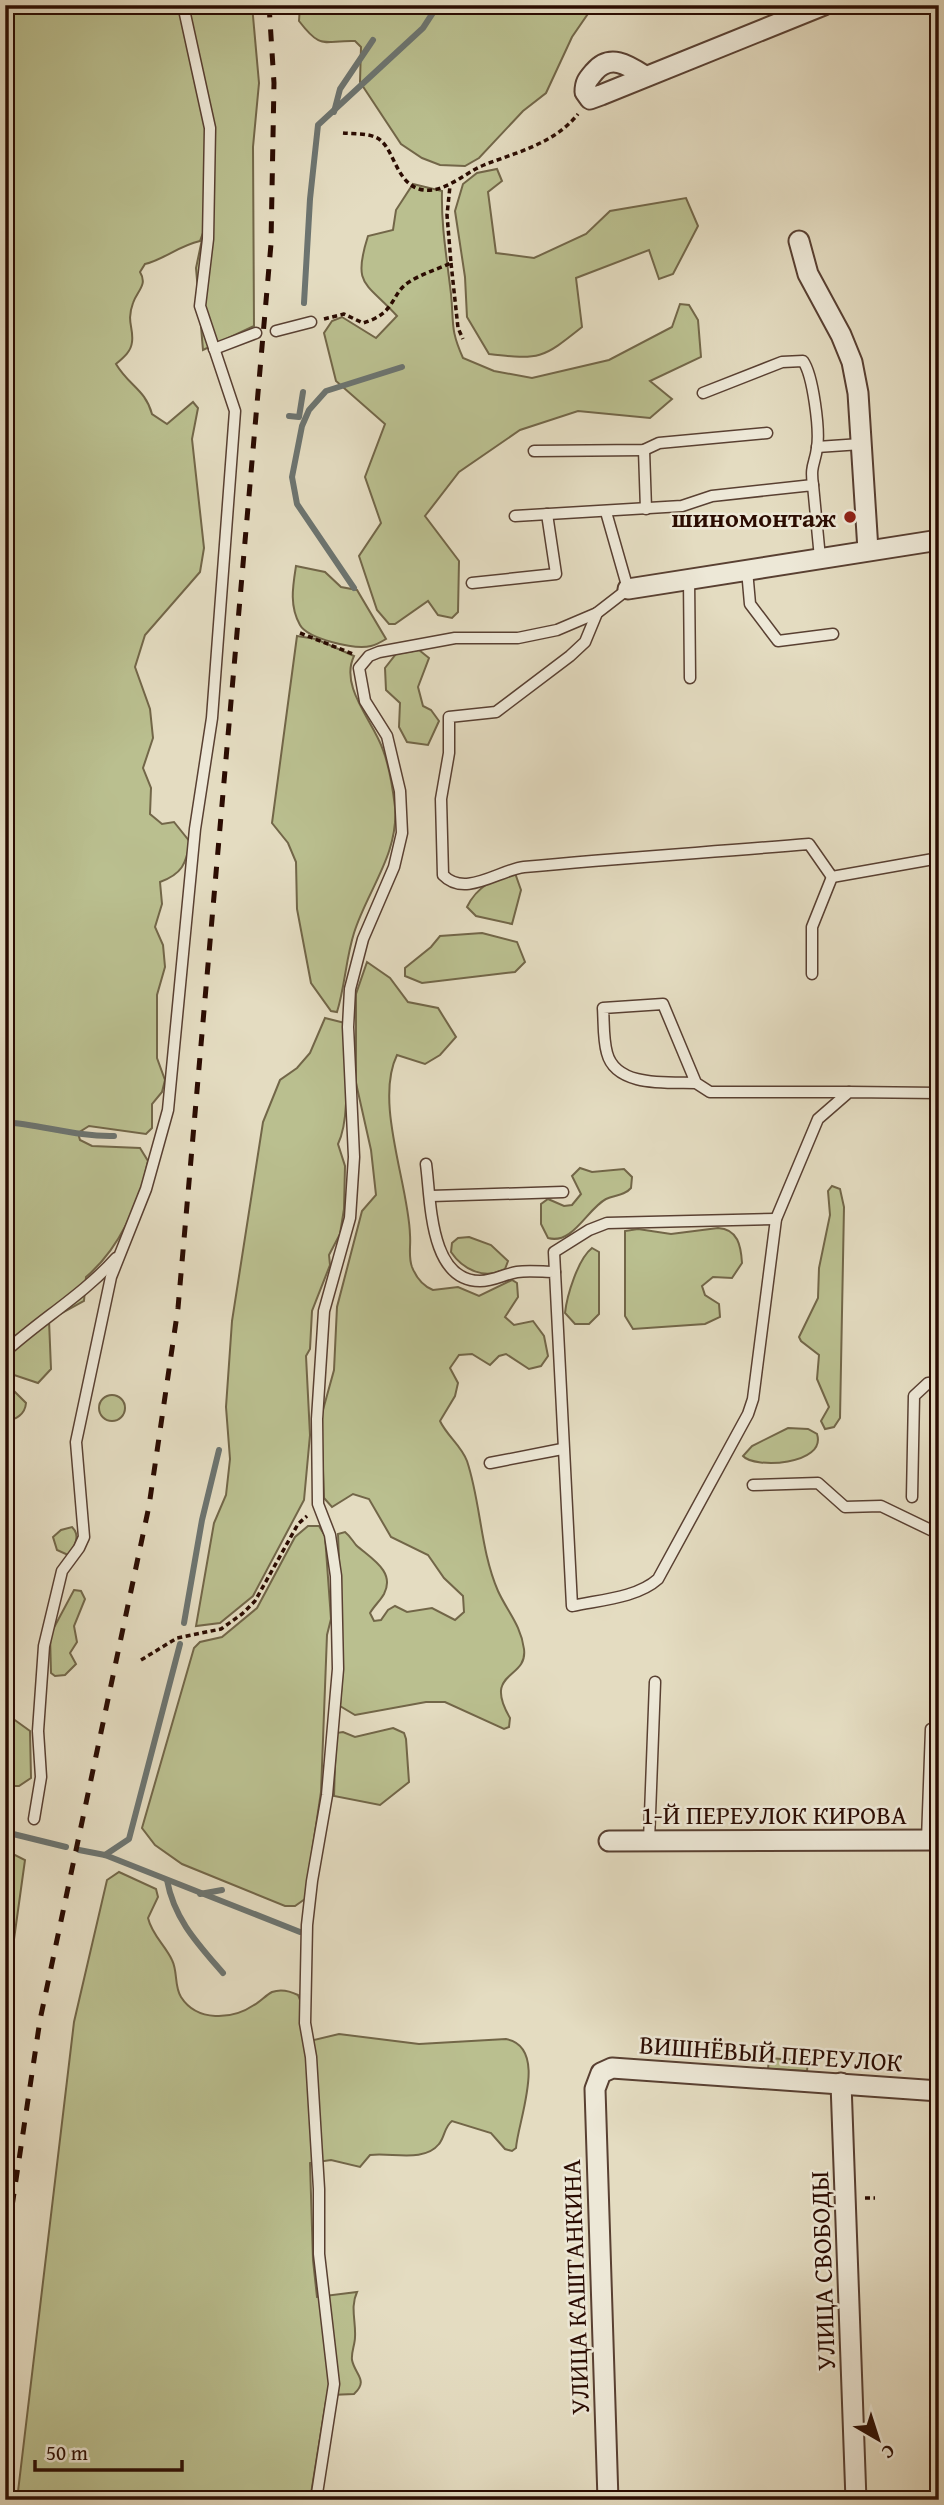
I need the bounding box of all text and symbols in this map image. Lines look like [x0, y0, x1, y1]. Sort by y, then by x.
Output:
place label: шиномонтаж [671, 498, 836, 537]
marker: шиномонтаж [842, 509, 858, 525]
street label: 1-Й ПЕРЕУЛОК КИРОВА [641, 1795, 907, 1834]
street label: ВИШНЁВЫЙ ПЕРЕУЛОК [638, 2024, 904, 2082]
street label: УЛИЦА КАШТАНКИНА [551, 2158, 599, 2415]
street label: УЛИЦА СВОБОДЫ [799, 2170, 845, 2372]
north arrow [842, 2404, 912, 2474]
scale bar [35, 2428, 182, 2472]
text: 50 m [46, 2437, 88, 2468]
text: С [876, 2438, 902, 2467]

